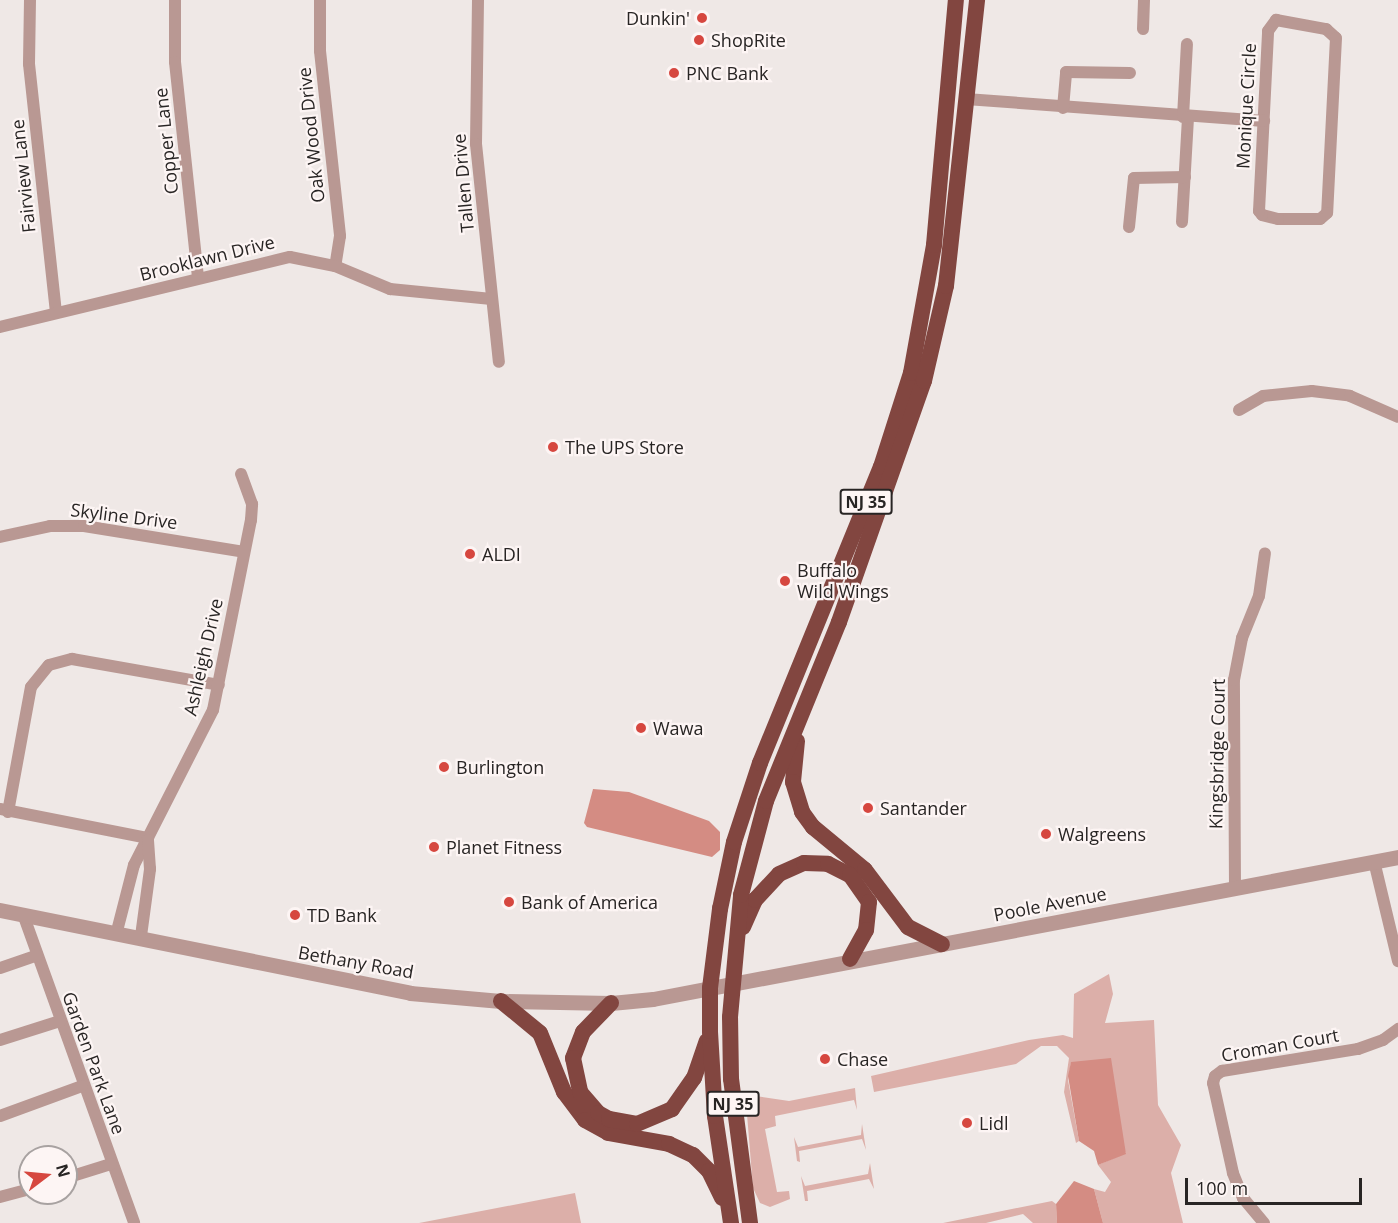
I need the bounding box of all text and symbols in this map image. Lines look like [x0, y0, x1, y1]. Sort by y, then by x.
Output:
place label: Dunkin' [626, 7, 690, 29]
marker: Dunkin' [695, 11, 709, 25]
place label: ShopRite [711, 29, 786, 51]
marker: ShopRite [692, 33, 706, 47]
street label: Monique Circle [1232, 43, 1260, 169]
place label: PNC Bank [686, 62, 769, 84]
street label: Oak Wood Drive [293, 66, 329, 204]
marker: PNC Bank [667, 66, 681, 80]
street label: Copper Lane [150, 87, 182, 195]
street label: Fairview Lane [6, 118, 40, 234]
street label: Tallen Drive [448, 133, 478, 233]
street label: Brooklawn Drive [137, 231, 277, 285]
place label: The UPS Store [565, 436, 684, 458]
marker: The UPS Store [546, 440, 560, 454]
road number: NJ 35 [839, 489, 893, 515]
street label: Skyline Drive [69, 499, 179, 533]
place label: ALDI [482, 543, 521, 565]
marker: ALDI [463, 547, 477, 561]
place label: Buffalo Wild Wings [797, 560, 889, 602]
marker: Buffalo Wild Wings [778, 574, 792, 588]
street label: Ashleigh Drive [179, 596, 227, 718]
street label: Kingsbridge Court [1205, 679, 1229, 829]
place label: Wawa [653, 717, 704, 739]
marker: Wawa [634, 721, 648, 735]
place label: Burlington [456, 756, 544, 778]
marker: Burlington [437, 760, 451, 774]
place label: Santander [880, 797, 967, 819]
marker: Santander [861, 801, 875, 815]
place label: Walgreens [1058, 823, 1146, 845]
marker: Walgreens [1039, 827, 1053, 841]
place label: Planet Fitness [446, 836, 562, 858]
marker: Planet Fitness [427, 840, 441, 854]
street label: Poole Avenue [992, 882, 1108, 926]
place label: Bank of America [521, 891, 658, 913]
marker: Bank of America [502, 895, 516, 909]
place label: TD Bank [307, 904, 377, 926]
marker: TD Bank [288, 908, 302, 922]
street label: Bethany Road [297, 941, 415, 983]
street label: Garden Park Lane [58, 989, 130, 1137]
street label: Croman Court [1220, 1024, 1340, 1066]
place label: Chase [837, 1048, 888, 1070]
marker: Chase [818, 1052, 832, 1066]
road number: NJ 35 [706, 1091, 760, 1117]
place label: Lidl [979, 1112, 1008, 1134]
marker: Lidl [960, 1116, 974, 1130]
north arrow [18, 1145, 78, 1205]
text: N [51, 1161, 76, 1180]
scale bar [1188, 1166, 1365, 1204]
text: 100 m [1196, 1176, 1248, 1200]

